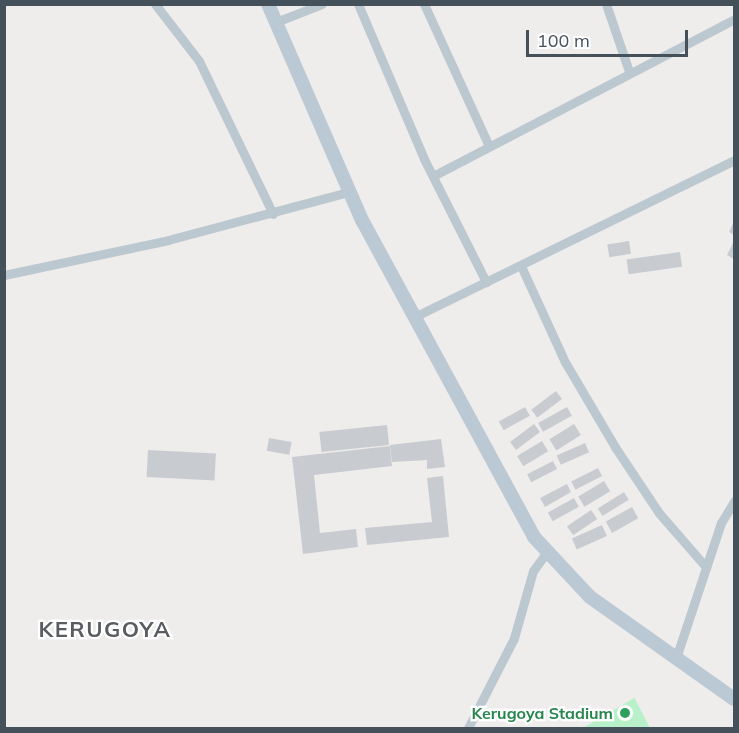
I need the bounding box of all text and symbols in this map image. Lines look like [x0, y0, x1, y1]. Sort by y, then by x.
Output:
scale bar [529, 18, 691, 56]
text: 100 m [537, 29, 590, 52]
district label: KERUGOYA [38, 617, 172, 643]
place label: Kerugoya Stadium [472, 703, 613, 723]
marker: Kerugoya Stadium [618, 706, 632, 720]

